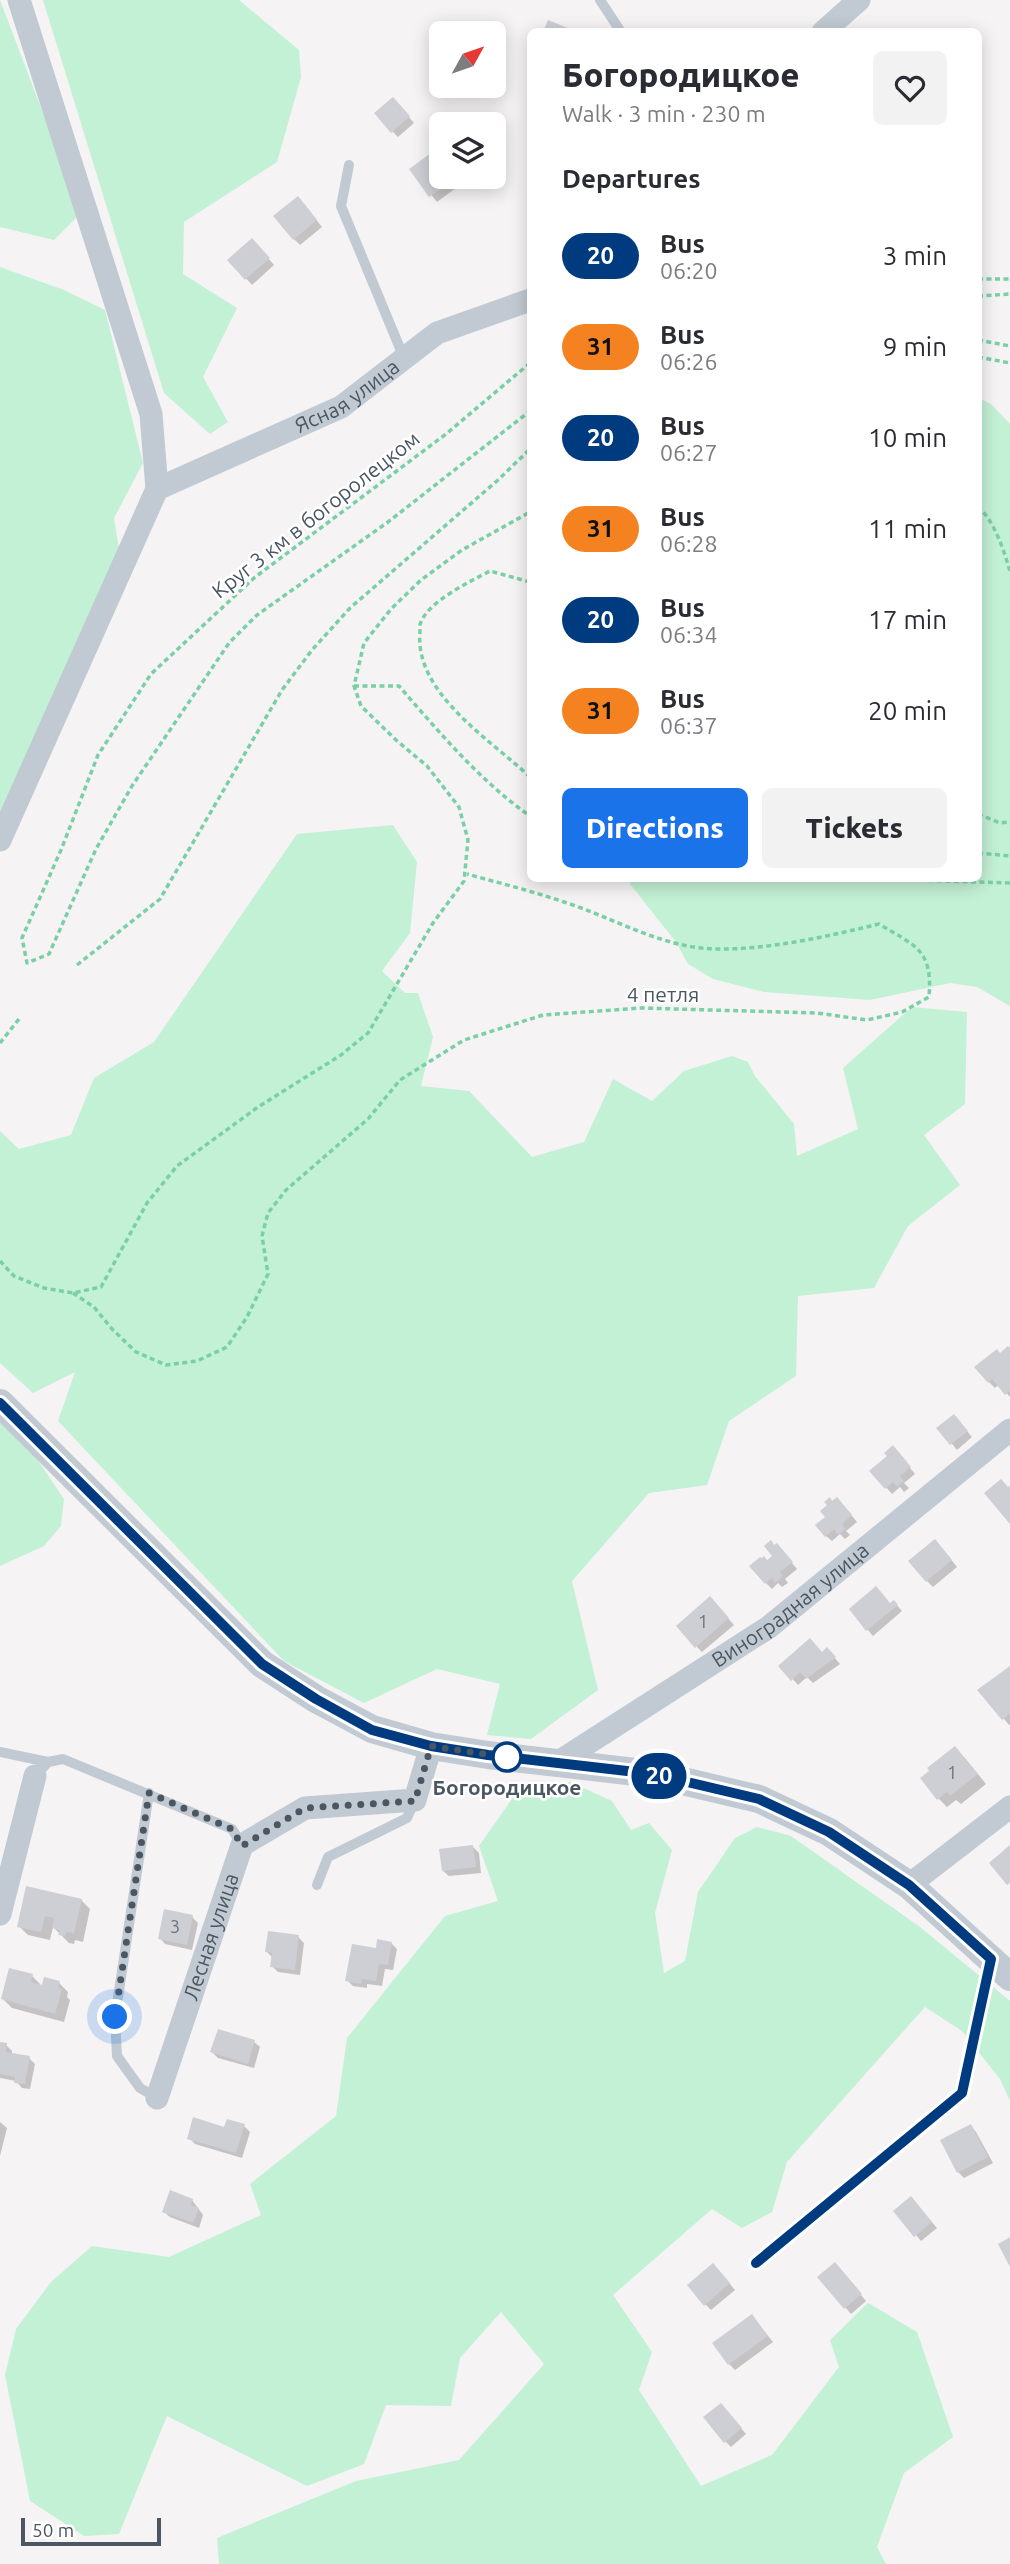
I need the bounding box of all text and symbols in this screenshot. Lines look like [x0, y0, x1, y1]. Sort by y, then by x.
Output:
north arrow [429, 21, 506, 98]
map controls [429, 21, 506, 189]
button: heart [873, 51, 947, 125]
text: Богородицкое [562, 56, 800, 93]
text: Walk · 3 min · 230 m [562, 101, 766, 126]
button: layers [429, 112, 506, 189]
text: Departures [562, 164, 700, 193]
text: Bus [660, 229, 705, 258]
text: 3 min [883, 241, 947, 270]
text: 20 [587, 242, 614, 269]
text: 06:20 [660, 258, 718, 283]
text: Bus [660, 320, 705, 349]
text: 9 min [883, 332, 947, 361]
text: 31 [587, 333, 614, 360]
text: 06:26 [660, 349, 718, 374]
street label: Ясная улица [291, 354, 403, 437]
text: Bus [660, 411, 705, 440]
text: 10 min [868, 423, 947, 452]
text: 20 [587, 424, 614, 451]
street label: Круг 3 км в богоролецком [207, 426, 424, 603]
text: 06:27 [660, 440, 718, 465]
text: Bus [660, 502, 705, 531]
text: 11 min [868, 514, 947, 543]
text: 31 [587, 515, 614, 542]
text: 06:28 [660, 531, 718, 556]
text: Bus [660, 593, 705, 622]
text: 17 min [868, 605, 947, 634]
text: 20 [587, 606, 614, 633]
text: 06:34 [660, 622, 718, 647]
text: Bus [660, 684, 705, 713]
text: 20 min [868, 696, 947, 725]
text: 31 [587, 697, 614, 724]
text: 06:37 [660, 713, 718, 738]
button: Directions [562, 788, 748, 868]
button: Tickets [762, 788, 947, 868]
street label: 4 петля [627, 982, 699, 1006]
street label: Виноградная улица [707, 1537, 873, 1672]
house number: 1 [698, 1611, 708, 1631]
marker: Богородицкое [492, 1742, 522, 1772]
line badge: 20 [628, 1753, 690, 1799]
text: 20 [645, 1762, 673, 1789]
house number: 1 [947, 1762, 957, 1782]
place label: Богородицкое [433, 1775, 581, 1799]
street label: Лесная улица [178, 1870, 243, 2003]
house number: 3 [170, 1916, 180, 1936]
your location [97, 1999, 132, 2034]
scale bar [21, 2515, 161, 2547]
text: 50 m [32, 2519, 74, 2541]

